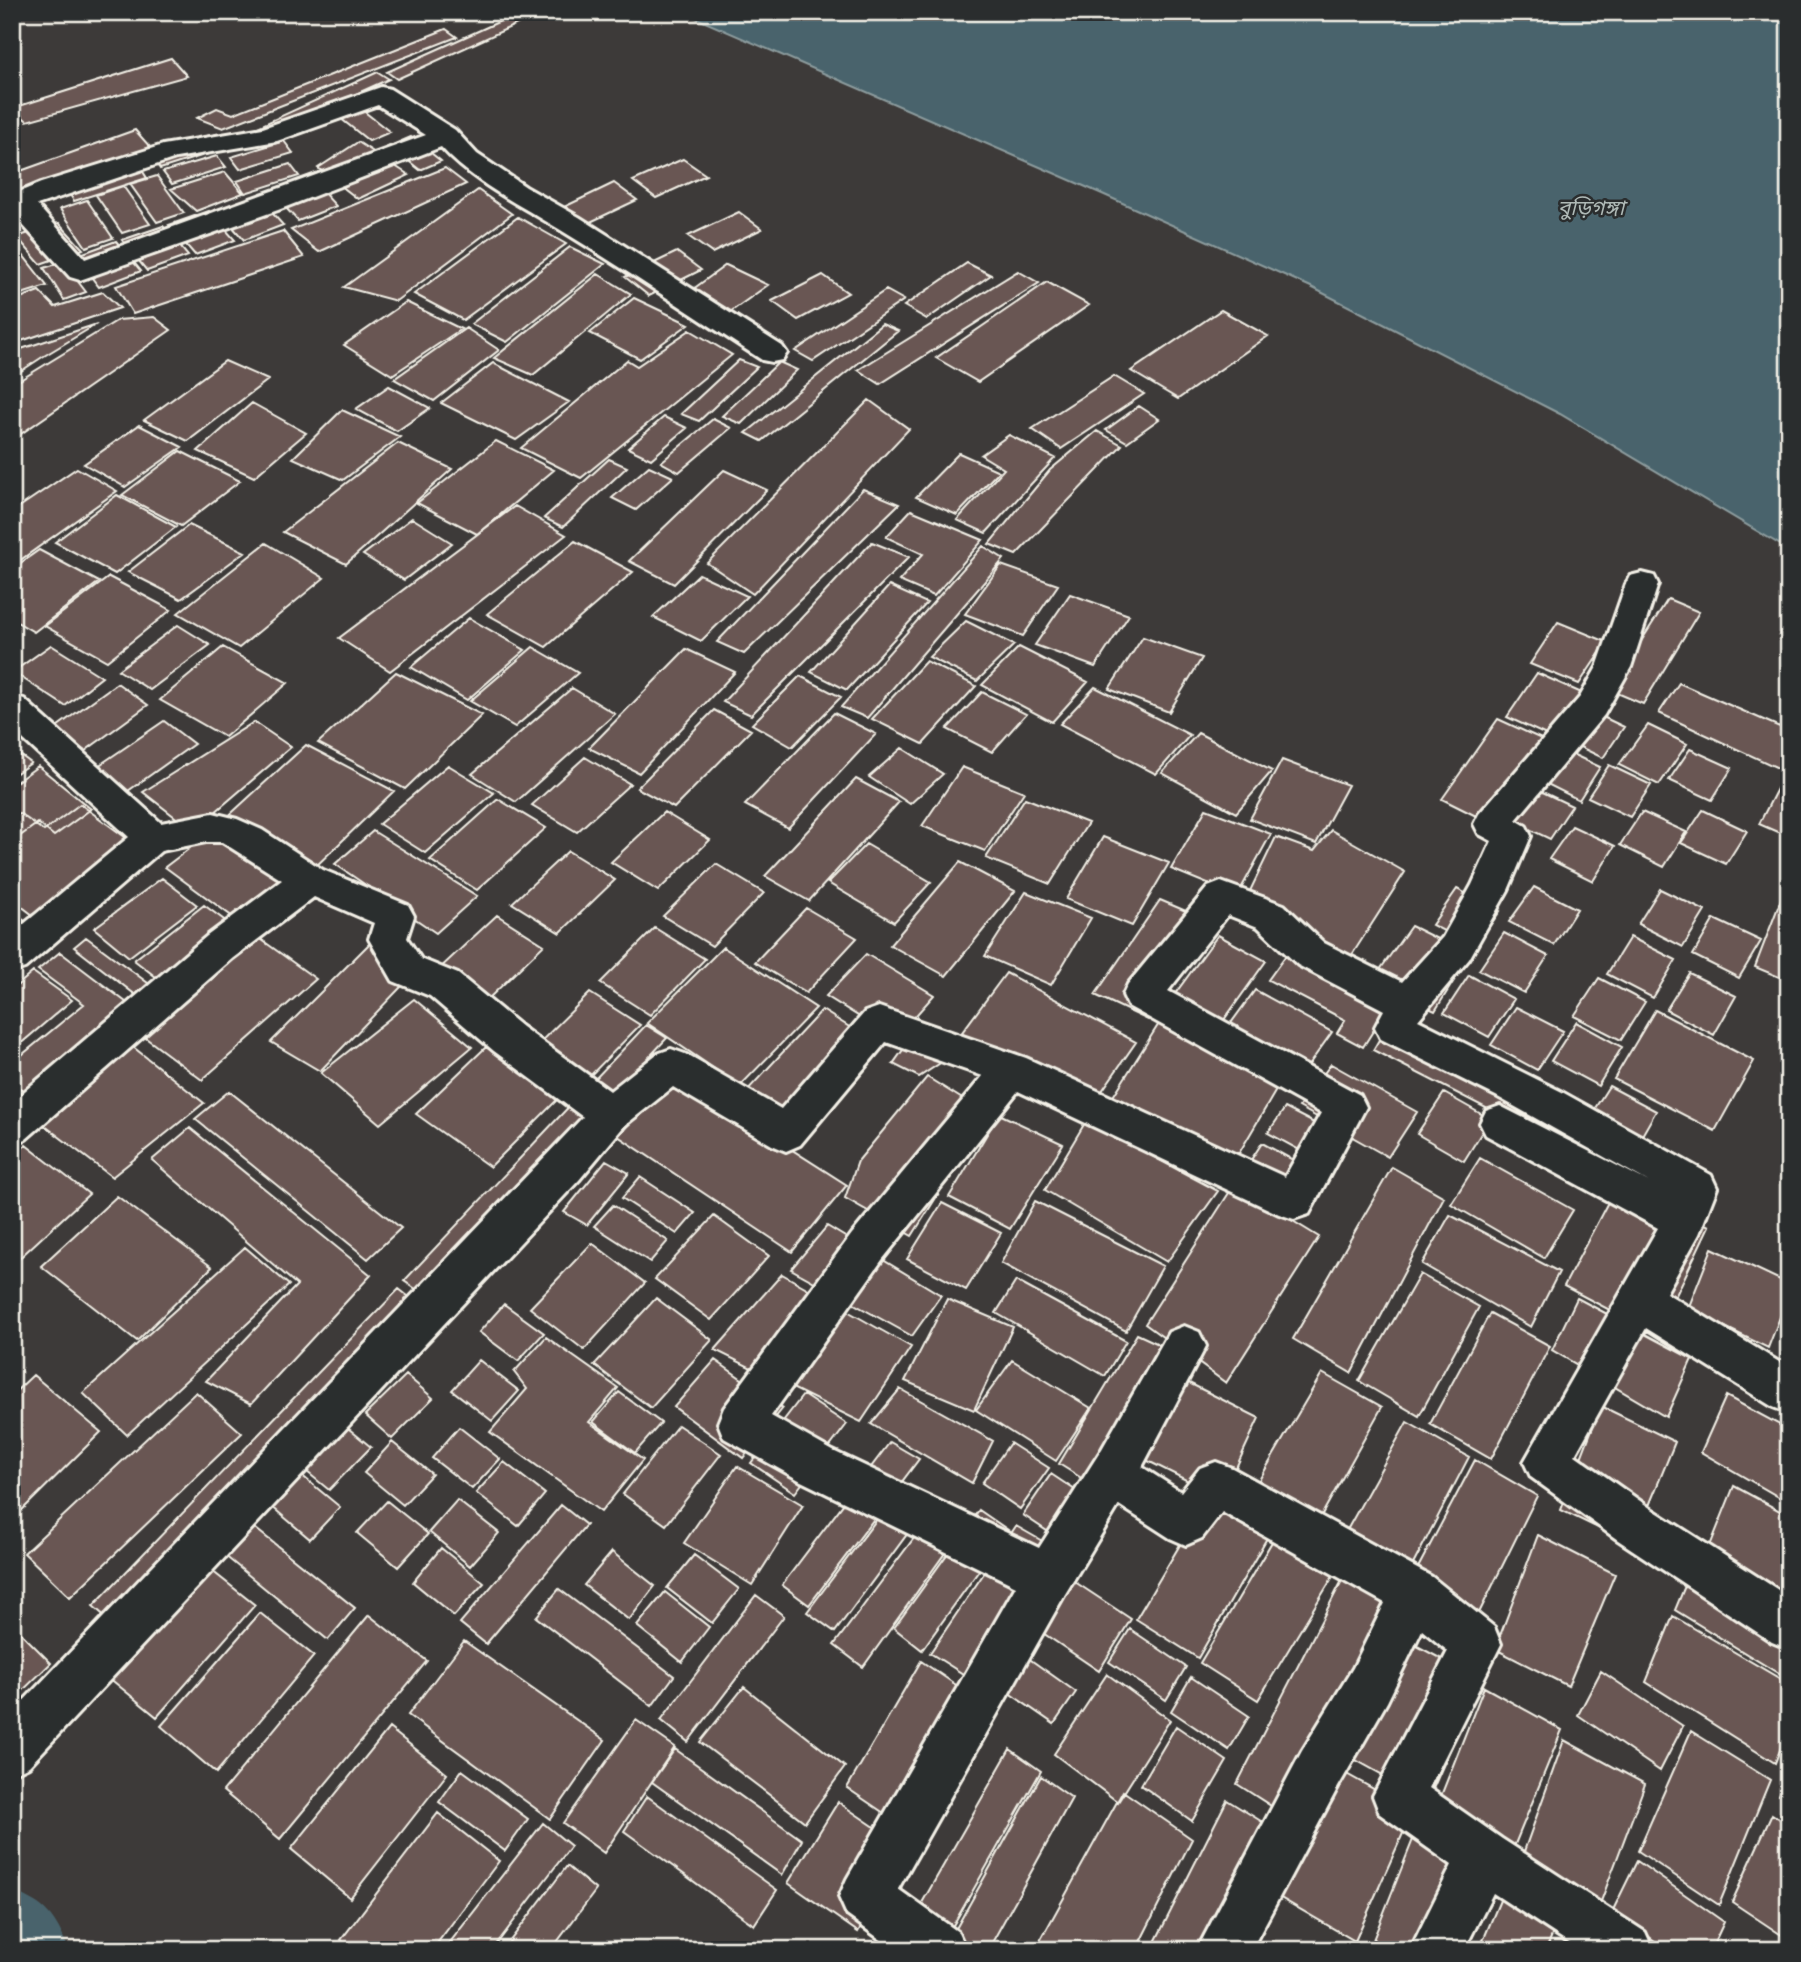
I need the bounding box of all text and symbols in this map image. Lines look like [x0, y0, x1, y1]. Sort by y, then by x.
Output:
water label: বুড়িগঙ্গা [1558, 193, 1629, 226]

